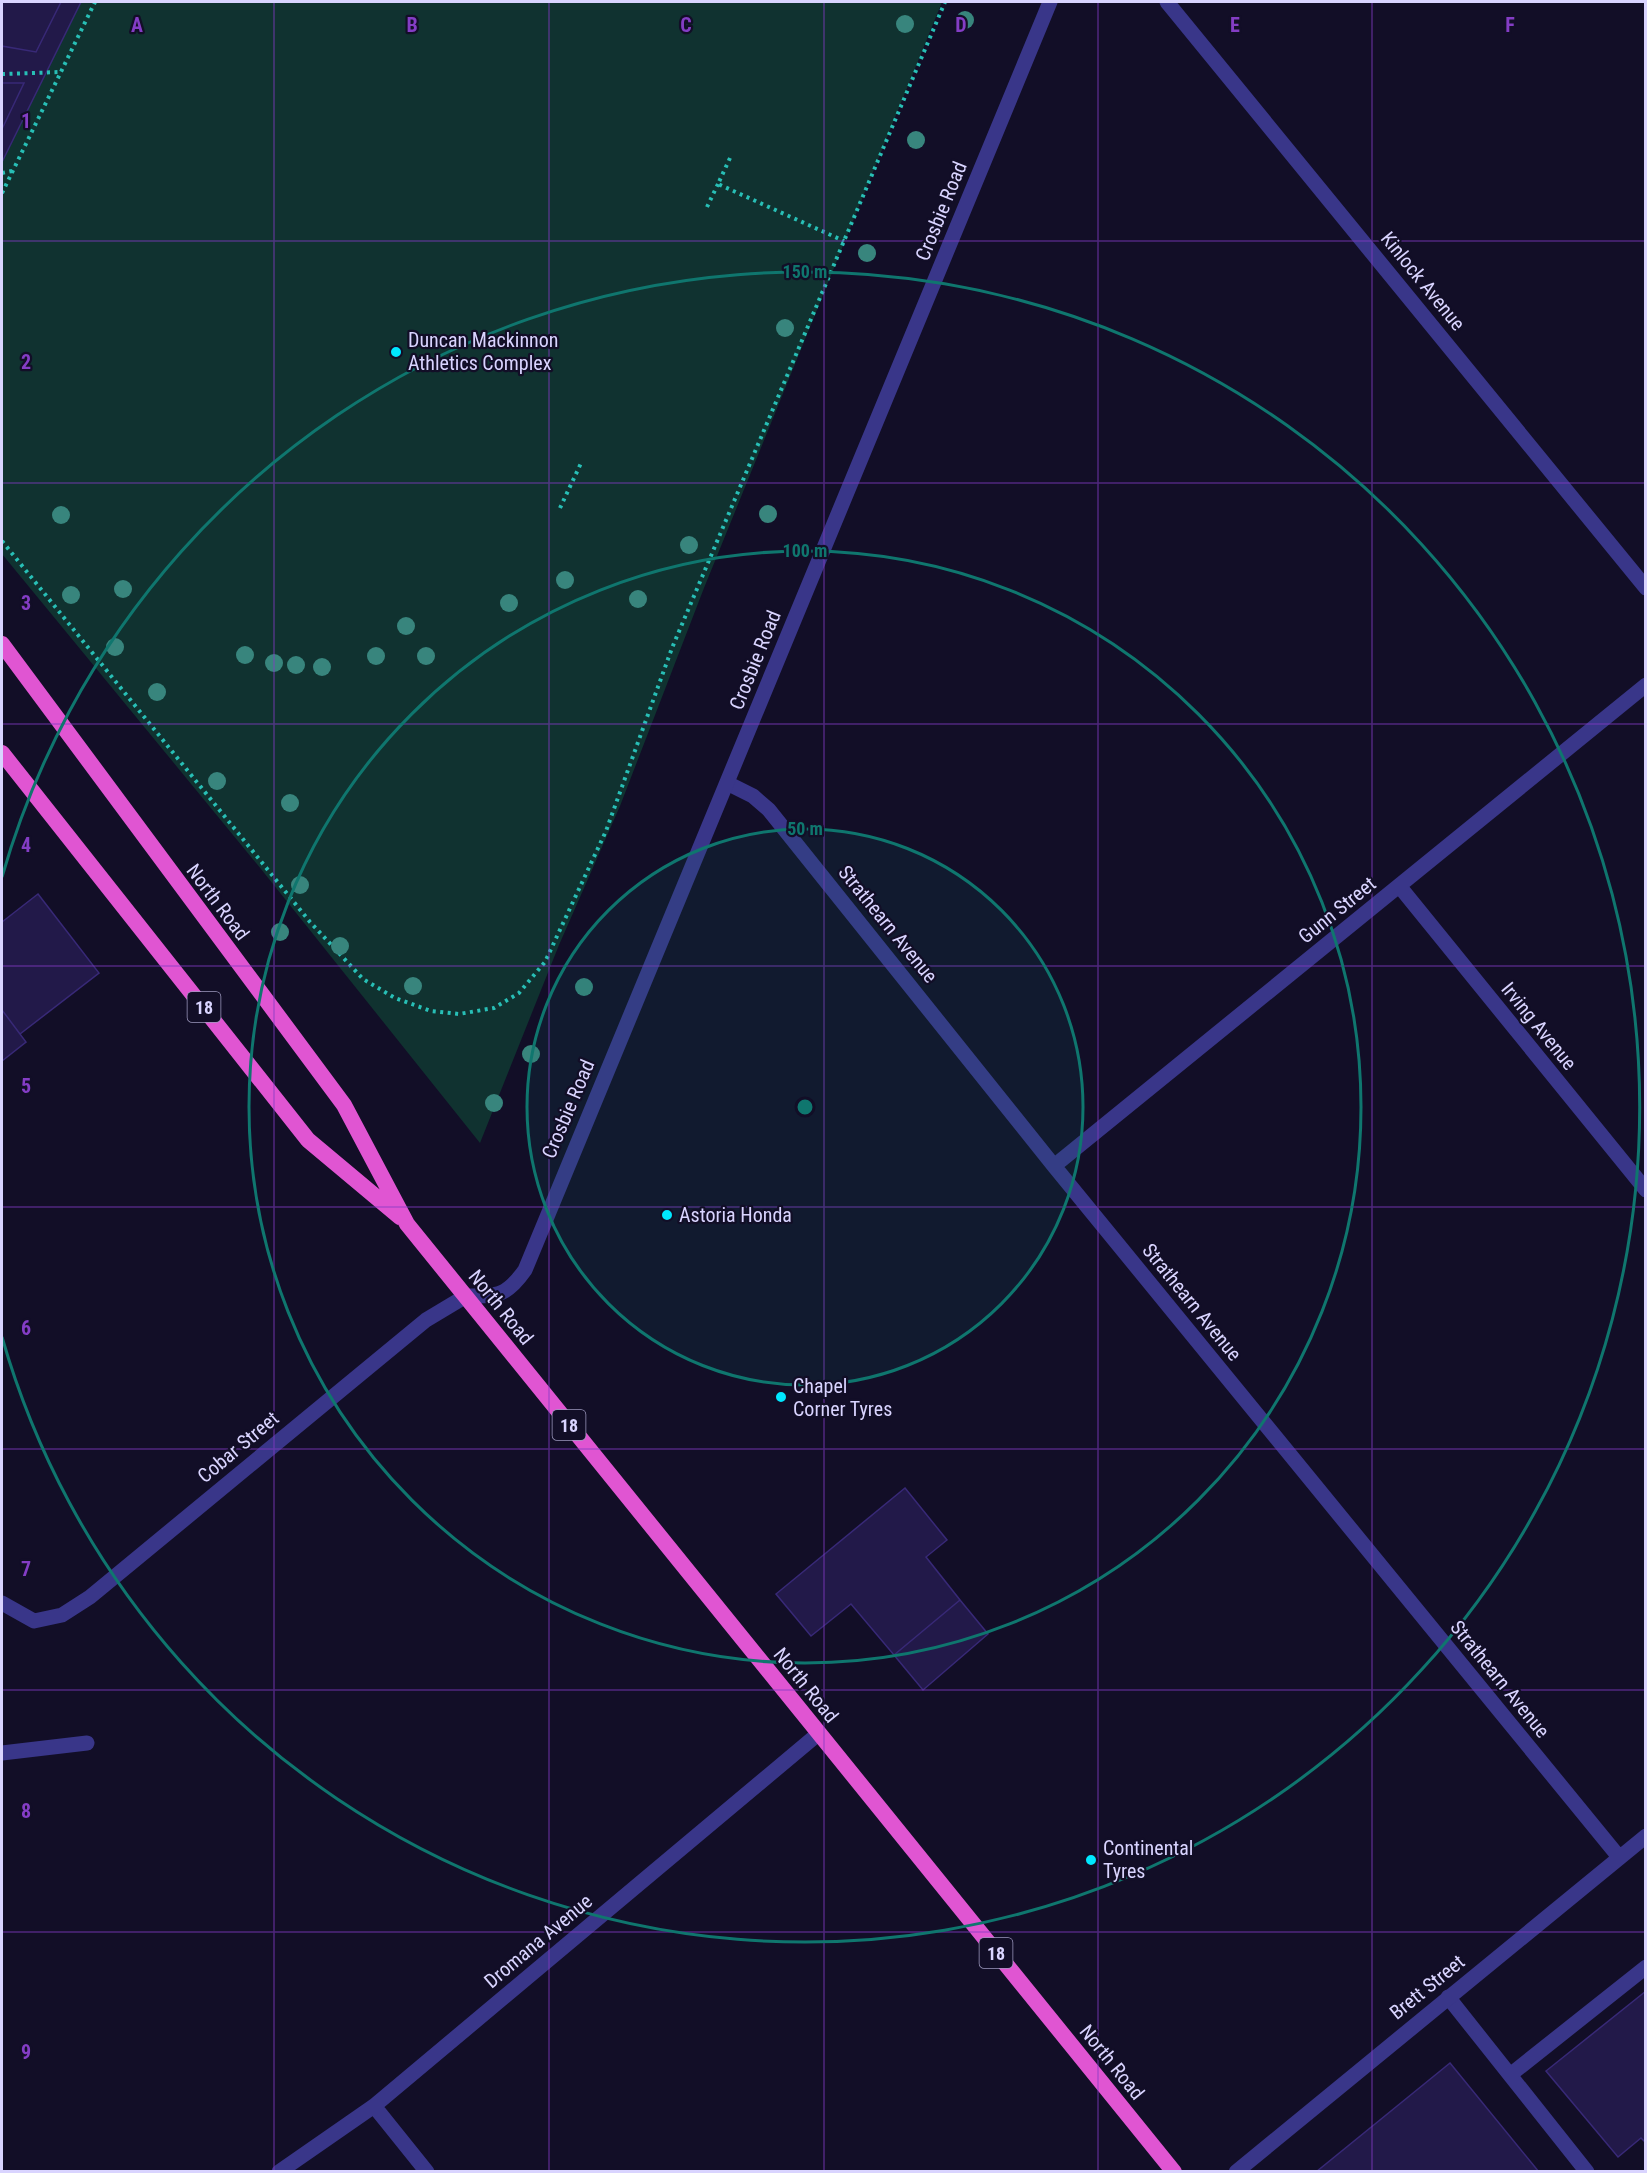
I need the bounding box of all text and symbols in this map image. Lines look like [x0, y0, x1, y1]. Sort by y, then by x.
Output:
text: A [131, 13, 143, 37]
text: B [406, 13, 418, 37]
text: C [680, 13, 692, 37]
text: D [955, 13, 967, 37]
text: E [1230, 13, 1240, 37]
text: F [1505, 13, 1515, 37]
text: 1 [21, 109, 31, 133]
street label: Crosbie Road [910, 158, 972, 264]
street label: Kinlock Avenue [1376, 227, 1470, 335]
text: 150 m [783, 261, 827, 282]
place label: Duncan Mackinnon Athletics Complex [408, 328, 559, 375]
marker: Duncan Mackinnon Athletics Complex [389, 345, 403, 359]
text: 2 [21, 350, 31, 374]
text: 100 m [783, 540, 827, 561]
text: 3 [21, 591, 31, 615]
street label: Crosbie Road [724, 607, 786, 713]
text: 50 m [787, 818, 823, 839]
text: 4 [21, 833, 31, 857]
street label: North Road [182, 859, 254, 945]
street label: Strathearn Avenue [833, 860, 943, 988]
street label: Gunn Street [1294, 872, 1380, 948]
street label: Irving Avenue [1496, 977, 1582, 1075]
road number: 18 [188, 992, 220, 1022]
street label: Crosbie Road [536, 1056, 600, 1162]
text: 5 [21, 1074, 31, 1098]
centre of rings [795, 1097, 815, 1117]
place label: Astoria Honda [679, 1203, 792, 1227]
marker: Astoria Honda [660, 1208, 674, 1222]
street label: Strathearn Avenue [1137, 1238, 1247, 1366]
street label: North Road [464, 1265, 538, 1349]
text: 6 [21, 1316, 31, 1340]
place label: Chapel Corner Tyres [793, 1374, 892, 1421]
marker: Chapel Corner Tyres [774, 1390, 788, 1404]
street label: Cobar Street [193, 1406, 283, 1488]
road number: 18 [552, 1410, 586, 1440]
text: 7 [21, 1557, 31, 1581]
street label: Strathearn Avenue [1445, 1615, 1555, 1743]
street label: North Road [769, 1643, 843, 1727]
text: 8 [21, 1799, 31, 1823]
place label: Continental Tyres [1103, 1836, 1193, 1883]
marker: Continental Tyres [1084, 1853, 1098, 1867]
street label: Dromana Avenue [479, 1889, 597, 1993]
road number: 18 [980, 1938, 1012, 1968]
street label: Brett Street [1385, 1949, 1469, 2024]
street label: North Road [1075, 2020, 1149, 2104]
text: 9 [21, 2040, 31, 2064]

